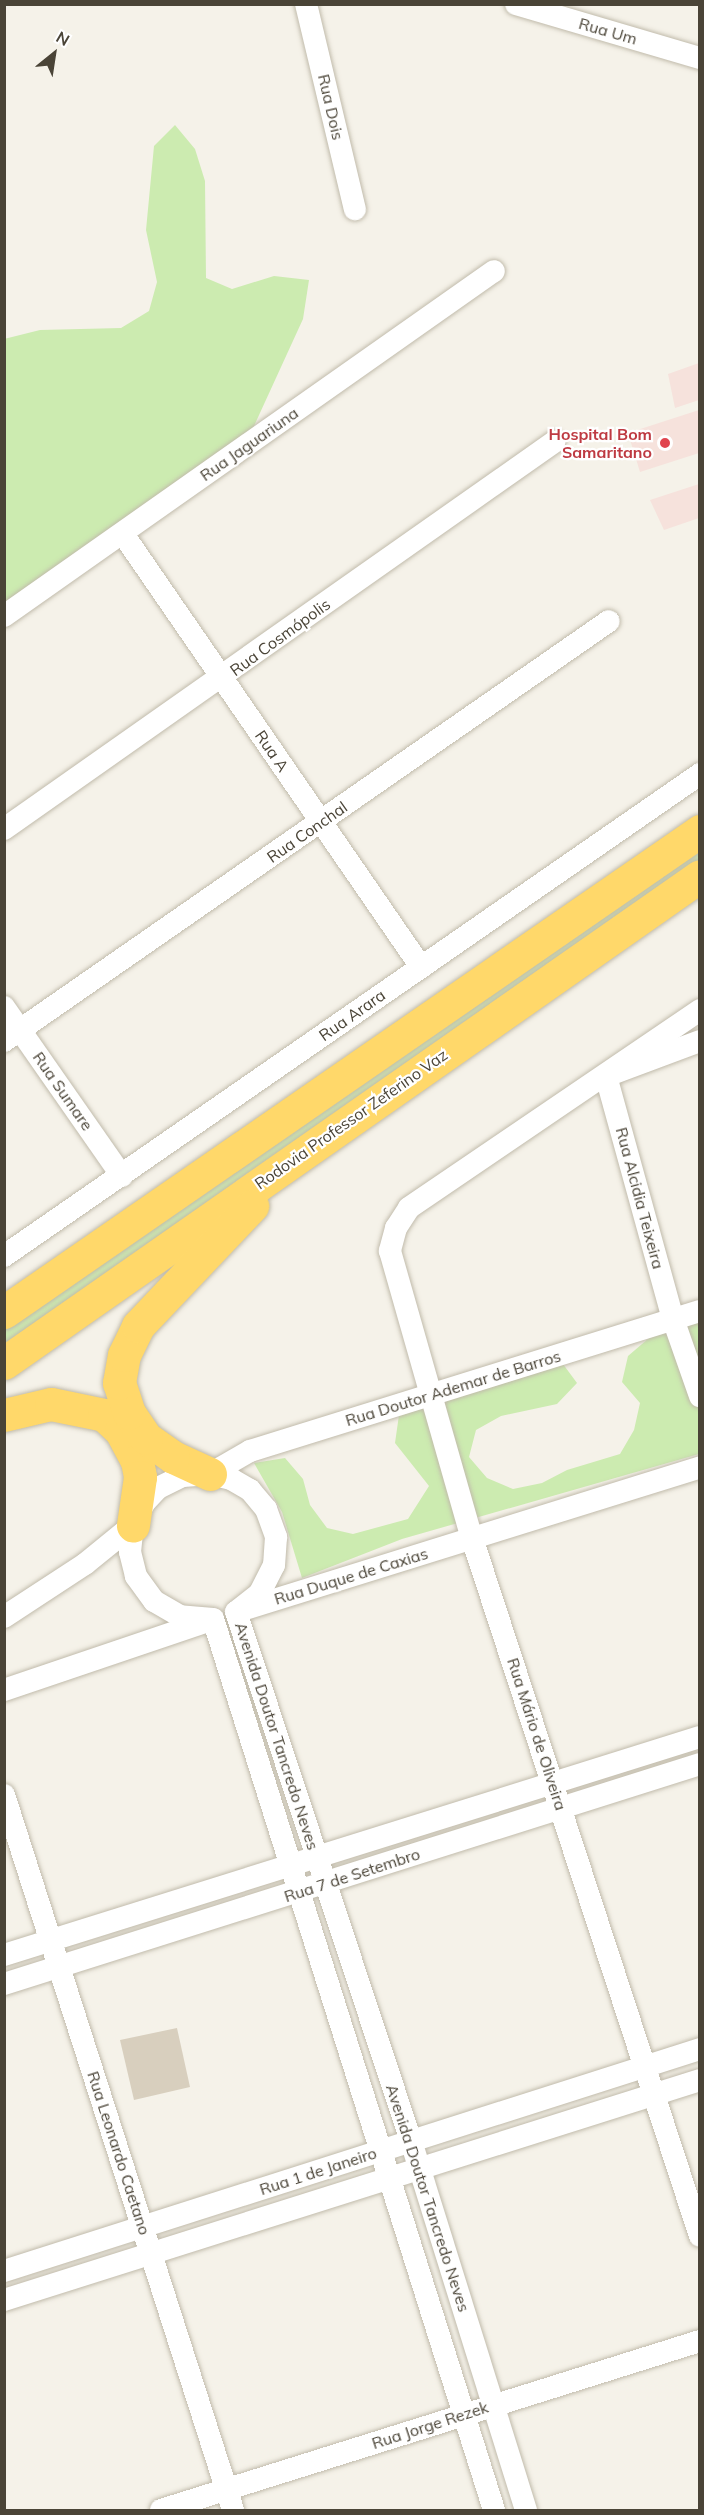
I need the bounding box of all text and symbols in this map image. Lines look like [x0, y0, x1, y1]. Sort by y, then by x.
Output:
street label: Rua Um [577, 14, 639, 48]
north arrow [24, 24, 84, 84]
text: N [53, 27, 73, 50]
street label: Rua Dois [314, 72, 348, 142]
street label: Rua Jaguariuna [196, 403, 302, 485]
place label: Hospital Bom Samaritano [549, 424, 652, 462]
marker: Hospital Bom Samaritano [656, 434, 674, 452]
street label: Rua Cosmópolis [226, 594, 334, 680]
street label: Rua A [251, 727, 293, 775]
street label: Rua Conchal [263, 797, 351, 867]
street label: Rua Arara [315, 985, 389, 1045]
street label: Rodovia Professor Zeferino Vaz [251, 1045, 451, 1193]
street label: Rua Sumare [29, 1048, 97, 1134]
street label: Rua Alcidia Teixeira [612, 1125, 668, 1271]
street label: Rua Doutor Ademar de Barros [343, 1346, 563, 1430]
street label: Rua Duque de Caxias [272, 1543, 430, 1609]
street label: Avenida Doutor Tancredo Neves [231, 1620, 323, 1852]
street label: Rua Mário de Oliveira [503, 1655, 571, 1813]
street label: Rua 7 de Setembro [282, 1844, 422, 1906]
street label: Rua Leonardo Caetano [83, 2069, 155, 2237]
street label: Avenida Doutor Tancredo Neves [382, 2082, 474, 2314]
street label: Rua 1 de Janeiro [257, 2143, 379, 2199]
street label: Rua Jorge Rezek [369, 2397, 491, 2453]

